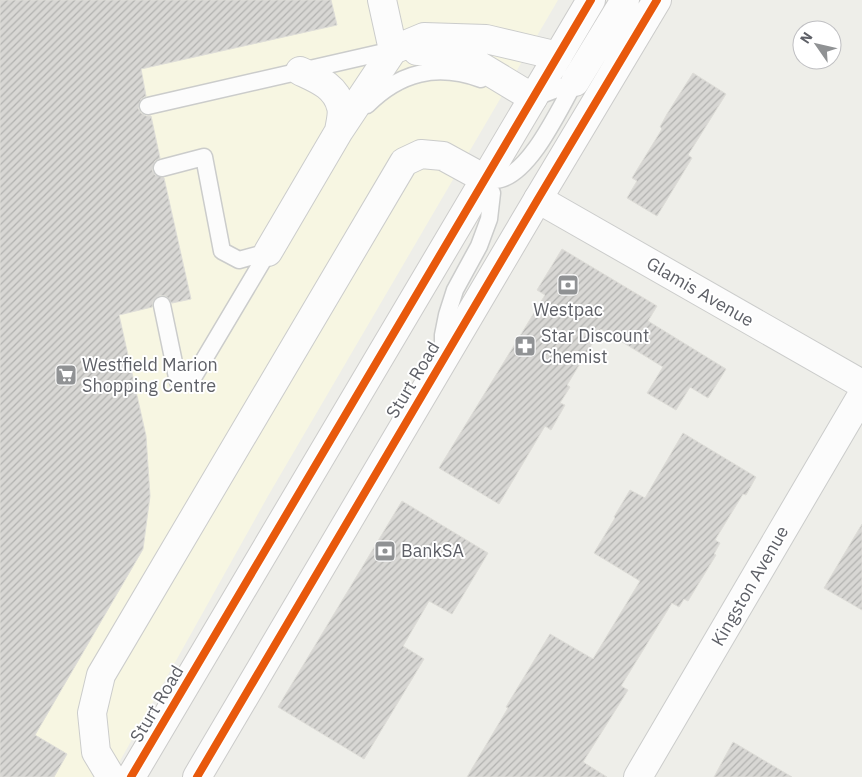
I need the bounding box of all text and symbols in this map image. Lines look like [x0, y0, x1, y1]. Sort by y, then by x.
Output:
north arrow [792, 20, 842, 70]
text: N [796, 28, 817, 47]
street label: Glamis Avenue [642, 252, 758, 332]
bank icon: Westpac [556, 273, 580, 297]
place label: Westpac [533, 298, 603, 321]
place label: Star Discount Chemist [541, 324, 649, 368]
pharmacy icon: Star Discount Chemist [513, 334, 537, 358]
street label: Sturt Road [381, 337, 444, 422]
place label: Westfield Marion Shopping Centre [82, 353, 218, 397]
supermarket icon: Westfield Marion Shopping Centre [54, 363, 78, 387]
street label: Kingston Avenue [706, 521, 793, 650]
bank icon: BankSA [373, 539, 397, 563]
place label: BankSA [401, 539, 464, 562]
street label: Sturt Road [125, 661, 188, 746]

